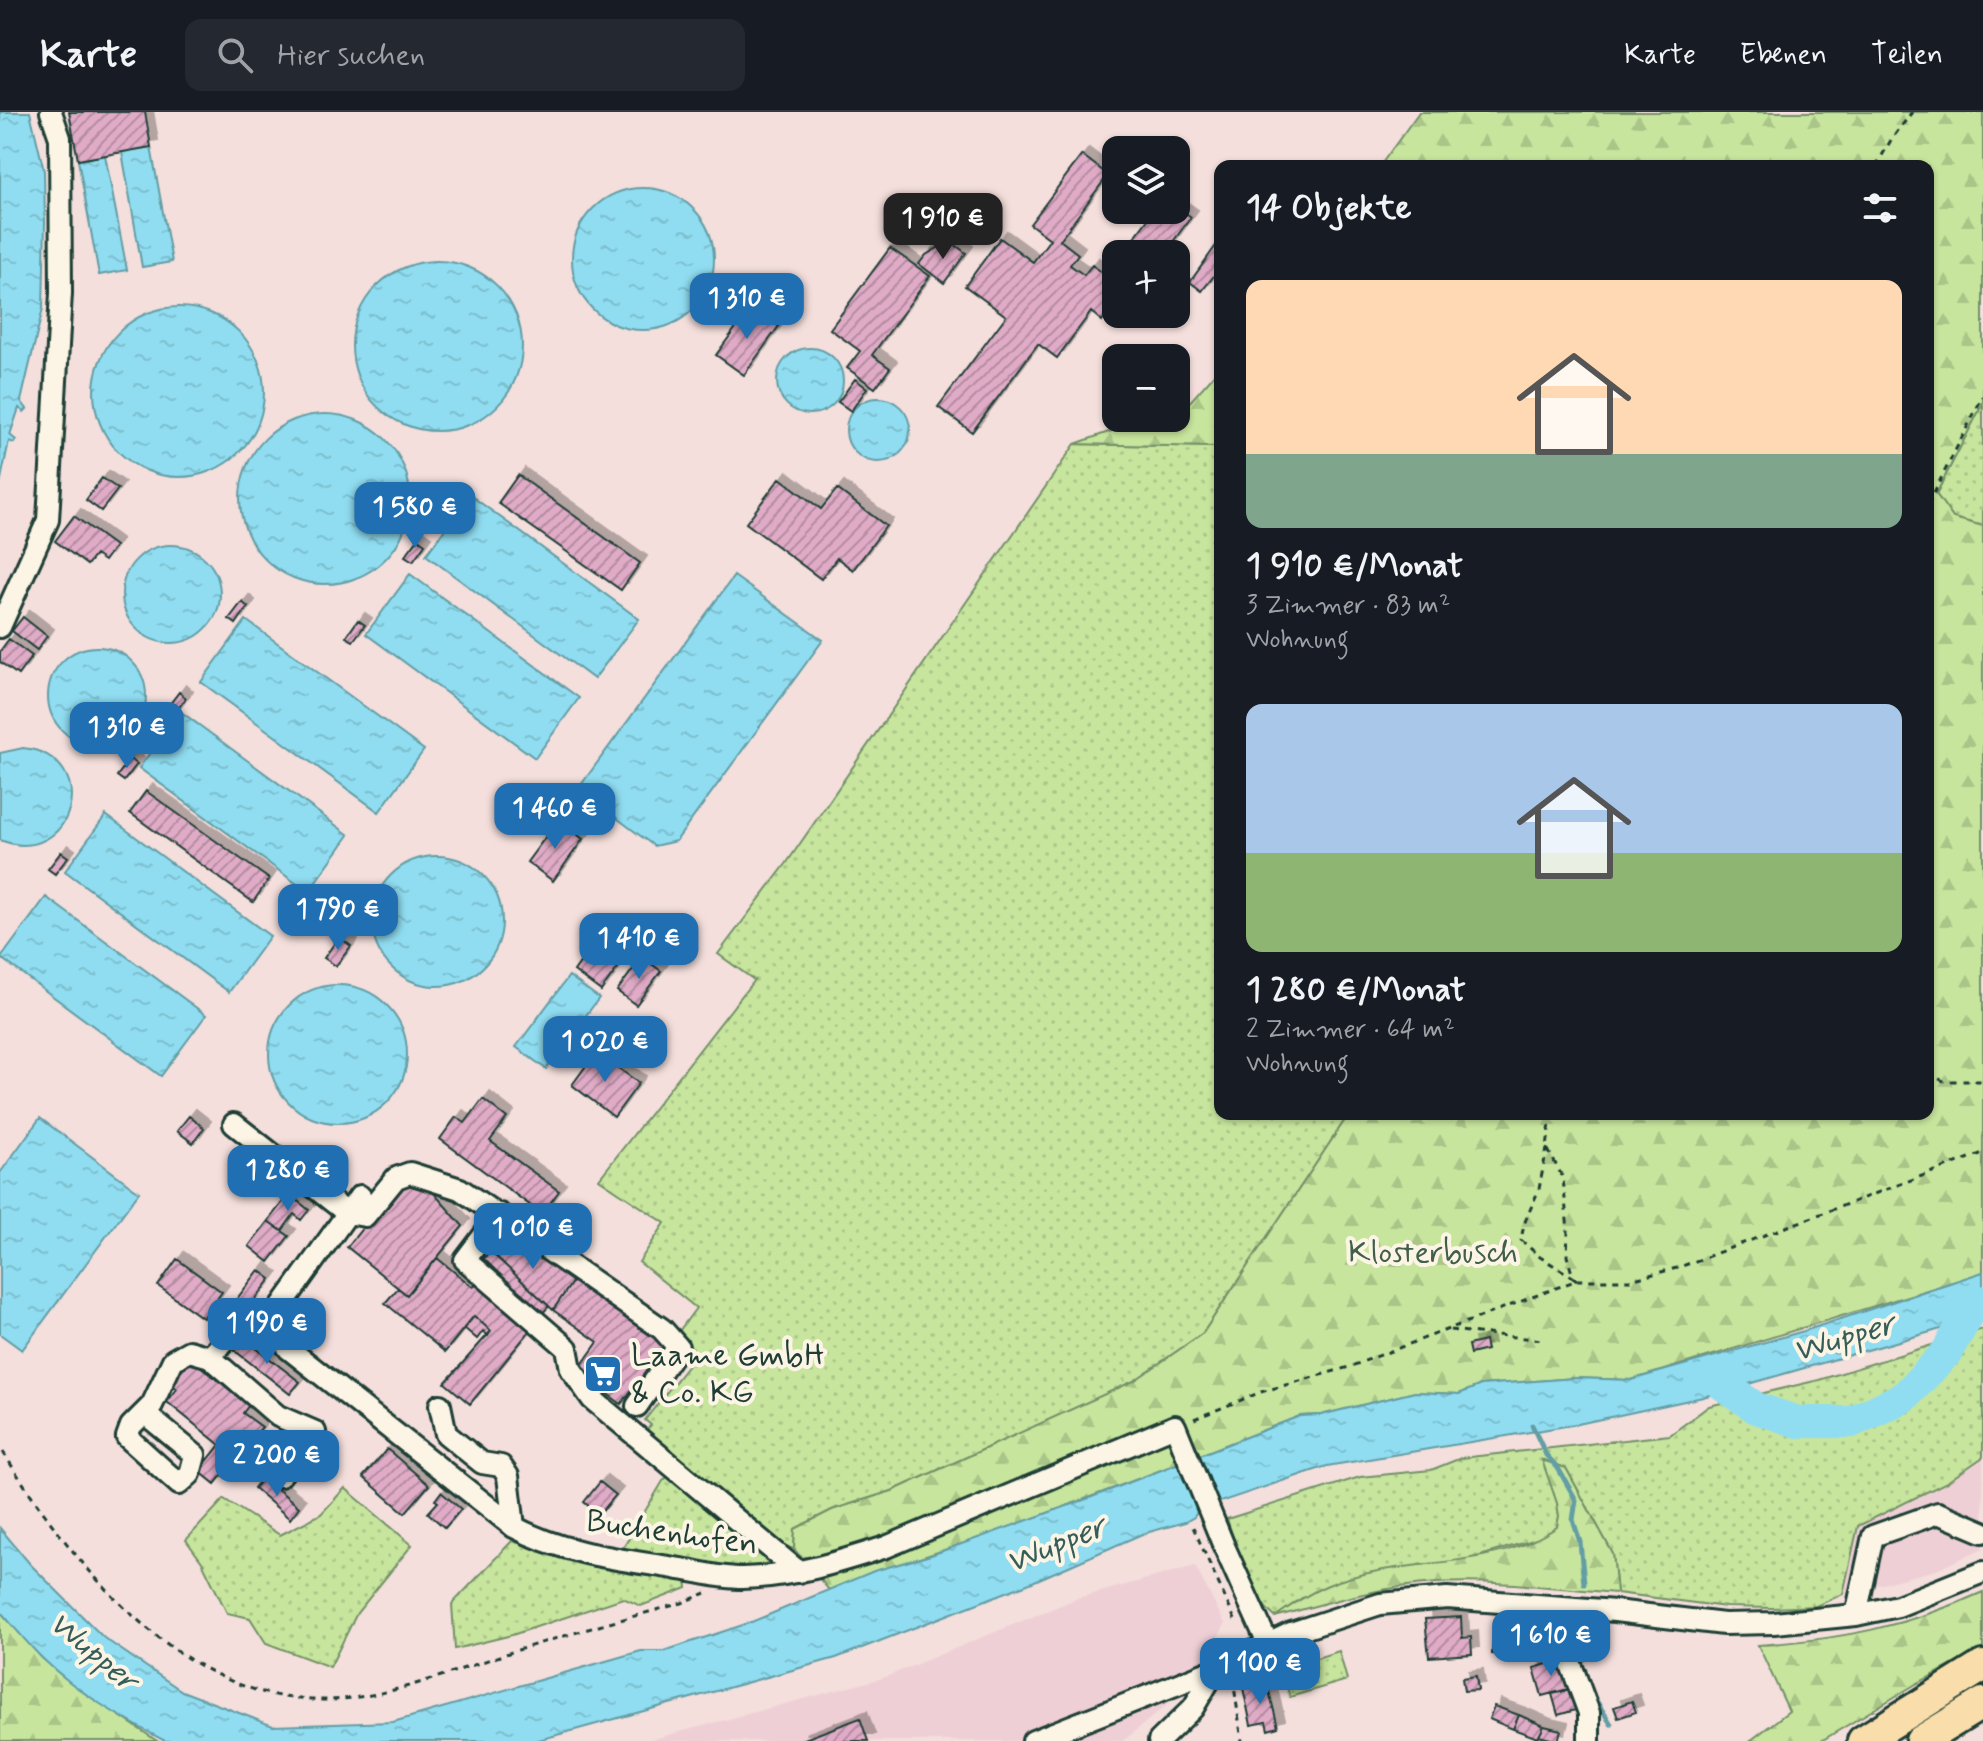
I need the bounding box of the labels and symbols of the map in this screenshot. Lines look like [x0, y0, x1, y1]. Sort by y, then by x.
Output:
pin: 1 910 € [869, 193, 1017, 261]
pin: 1 310 € [673, 273, 821, 341]
pin: 1 580 € [341, 482, 489, 550]
pin: 1 310 € [53, 702, 201, 770]
pin: 1 460 € [481, 783, 629, 851]
pin: 1 790 € [264, 884, 412, 952]
pin: 1 410 € [565, 913, 713, 981]
pin: 1 020 € [531, 1016, 679, 1084]
pin: 1 280 € [214, 1145, 362, 1213]
pin: 1 010 € [459, 1203, 607, 1271]
park label: Klosterbusch [1348, 1232, 1518, 1274]
pin: 1 190 € [193, 1298, 341, 1366]
water label: Wupper [1788, 1301, 1904, 1374]
place label: Laame GmbH & Co. KG [631, 1335, 824, 1414]
supermarket icon: Laame GmbH & Co. KG [582, 1353, 624, 1395]
pin: 2 200 € [203, 1430, 351, 1498]
street label: Buchenhofen [583, 1500, 761, 1566]
water label: Wupper [999, 1503, 1116, 1585]
water label: Wupper [39, 1601, 150, 1705]
pin: 1 610 € [1477, 1610, 1625, 1678]
pin: 1 100 € [1186, 1638, 1334, 1706]

